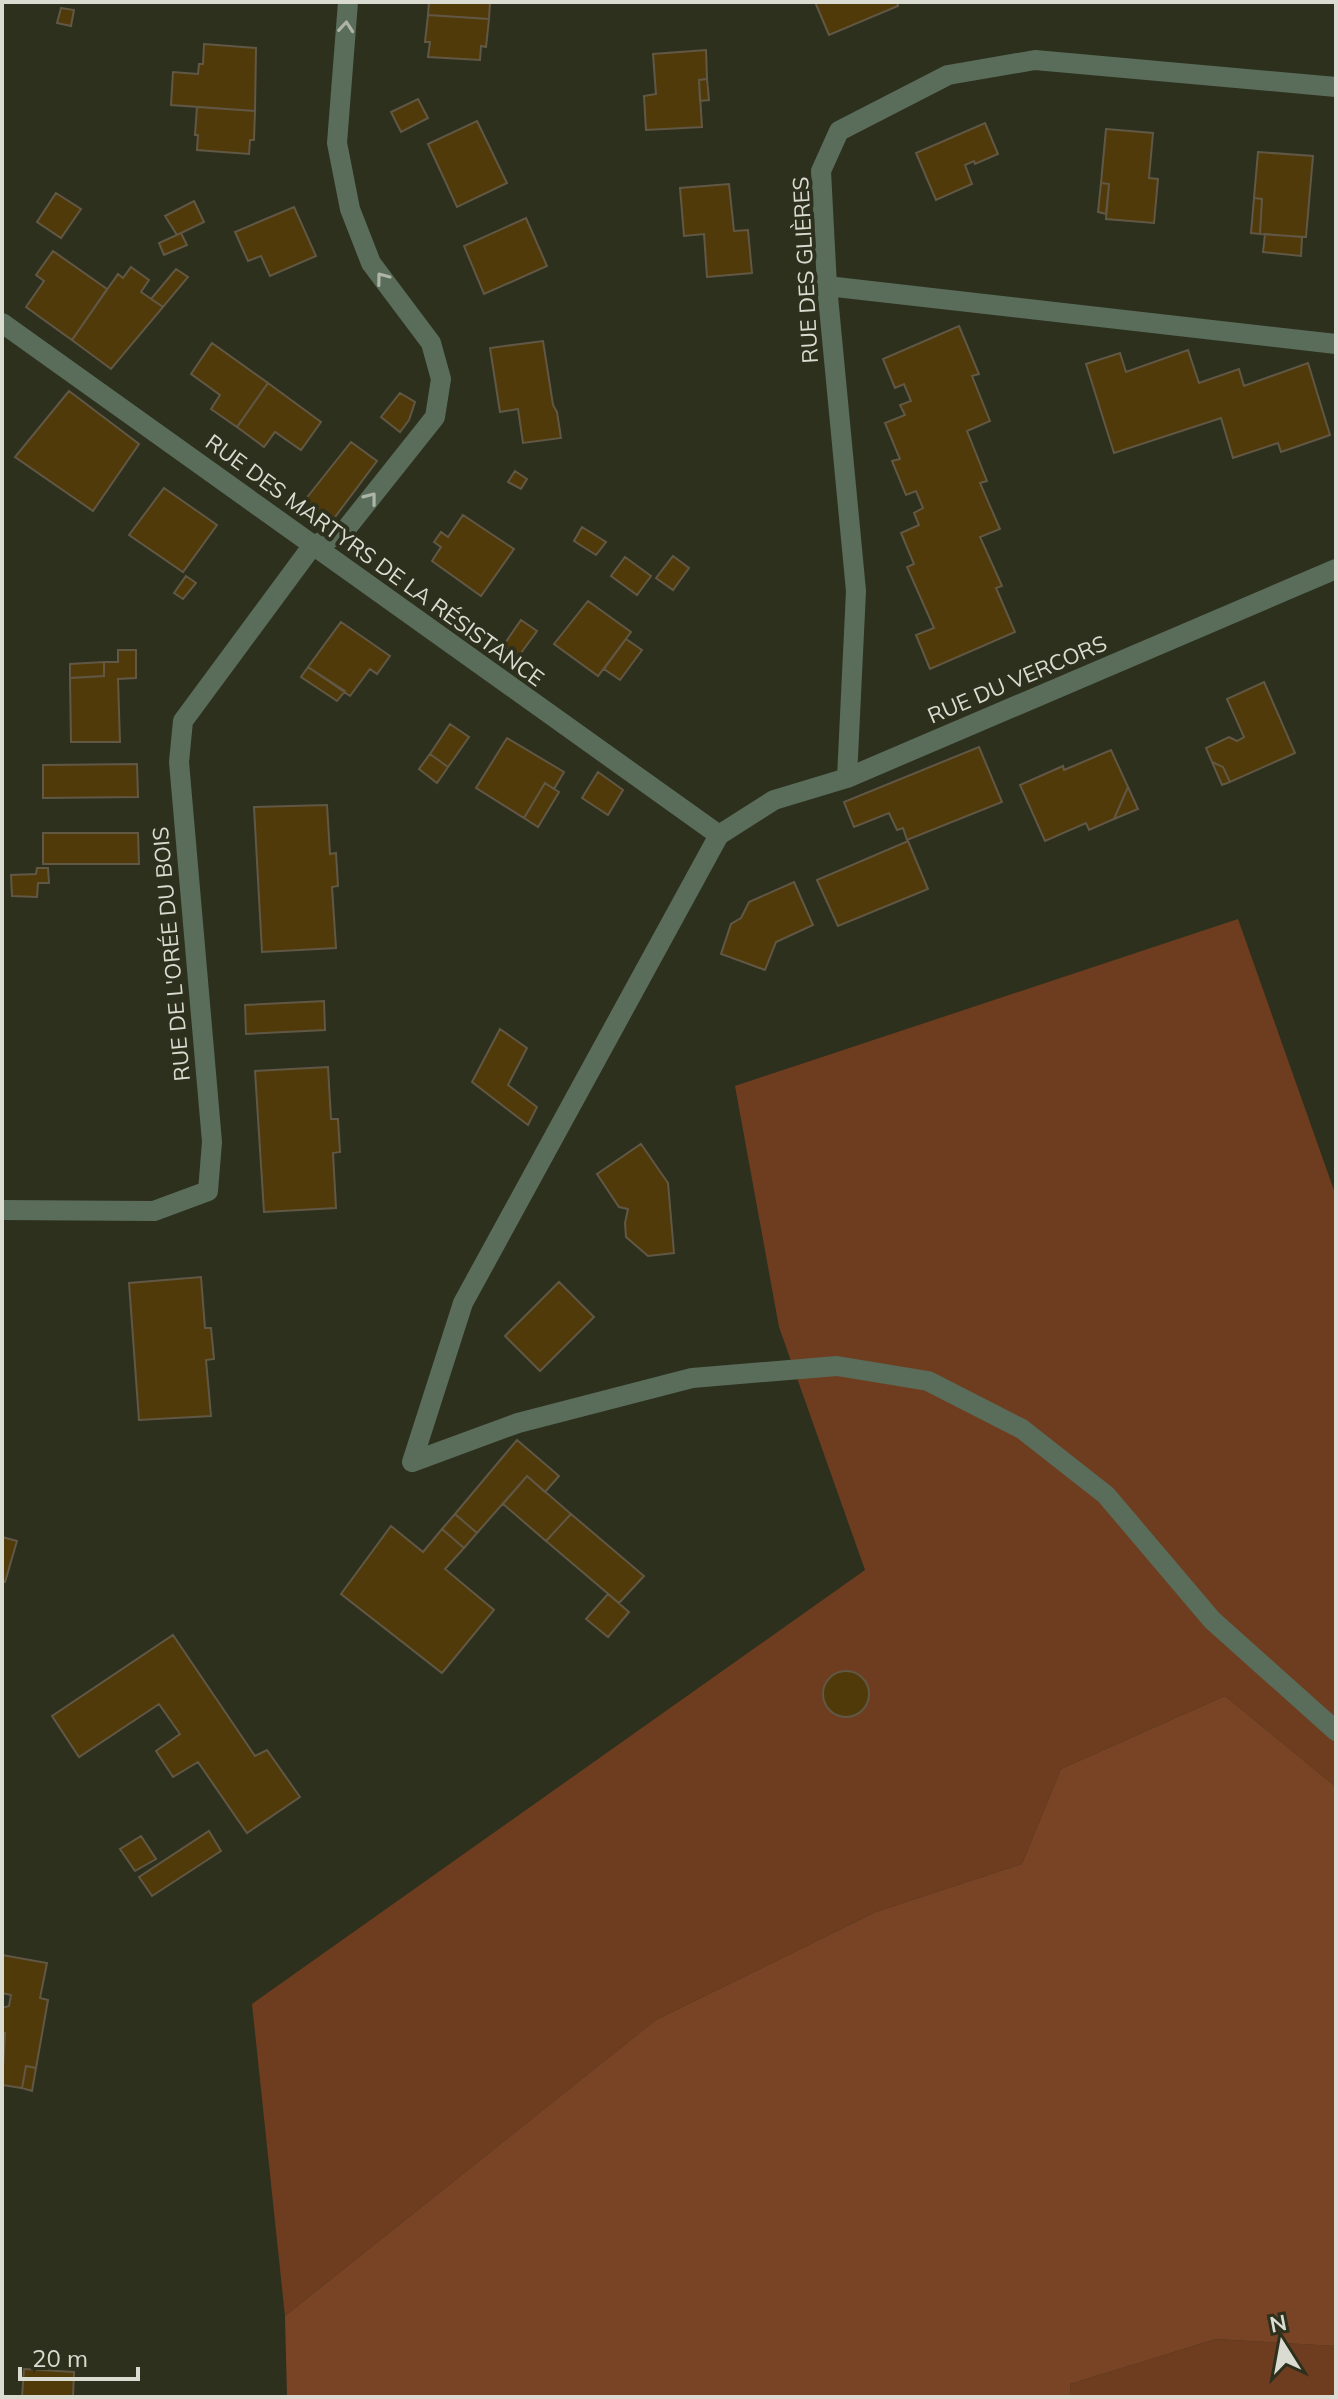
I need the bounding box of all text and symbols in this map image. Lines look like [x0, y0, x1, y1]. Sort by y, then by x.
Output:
one-way arrow [337, 20, 354, 33]
street label: RUE DES GLIÈRES [786, 176, 824, 364]
one-way arrow [377, 272, 391, 287]
street label: RUE DES MARTYRS DE LA RÉSISTANCE [200, 428, 550, 692]
one-way arrow [362, 492, 376, 507]
street label: RUE DU VERCORS [923, 629, 1111, 729]
street label: RUE DE L'ORÉE DU BOIS [146, 826, 196, 1082]
north arrow [1242, 2303, 1322, 2383]
text: N [1267, 2308, 1289, 2339]
scale bar [20, 2331, 138, 2381]
text: 20 m [32, 2343, 88, 2373]

